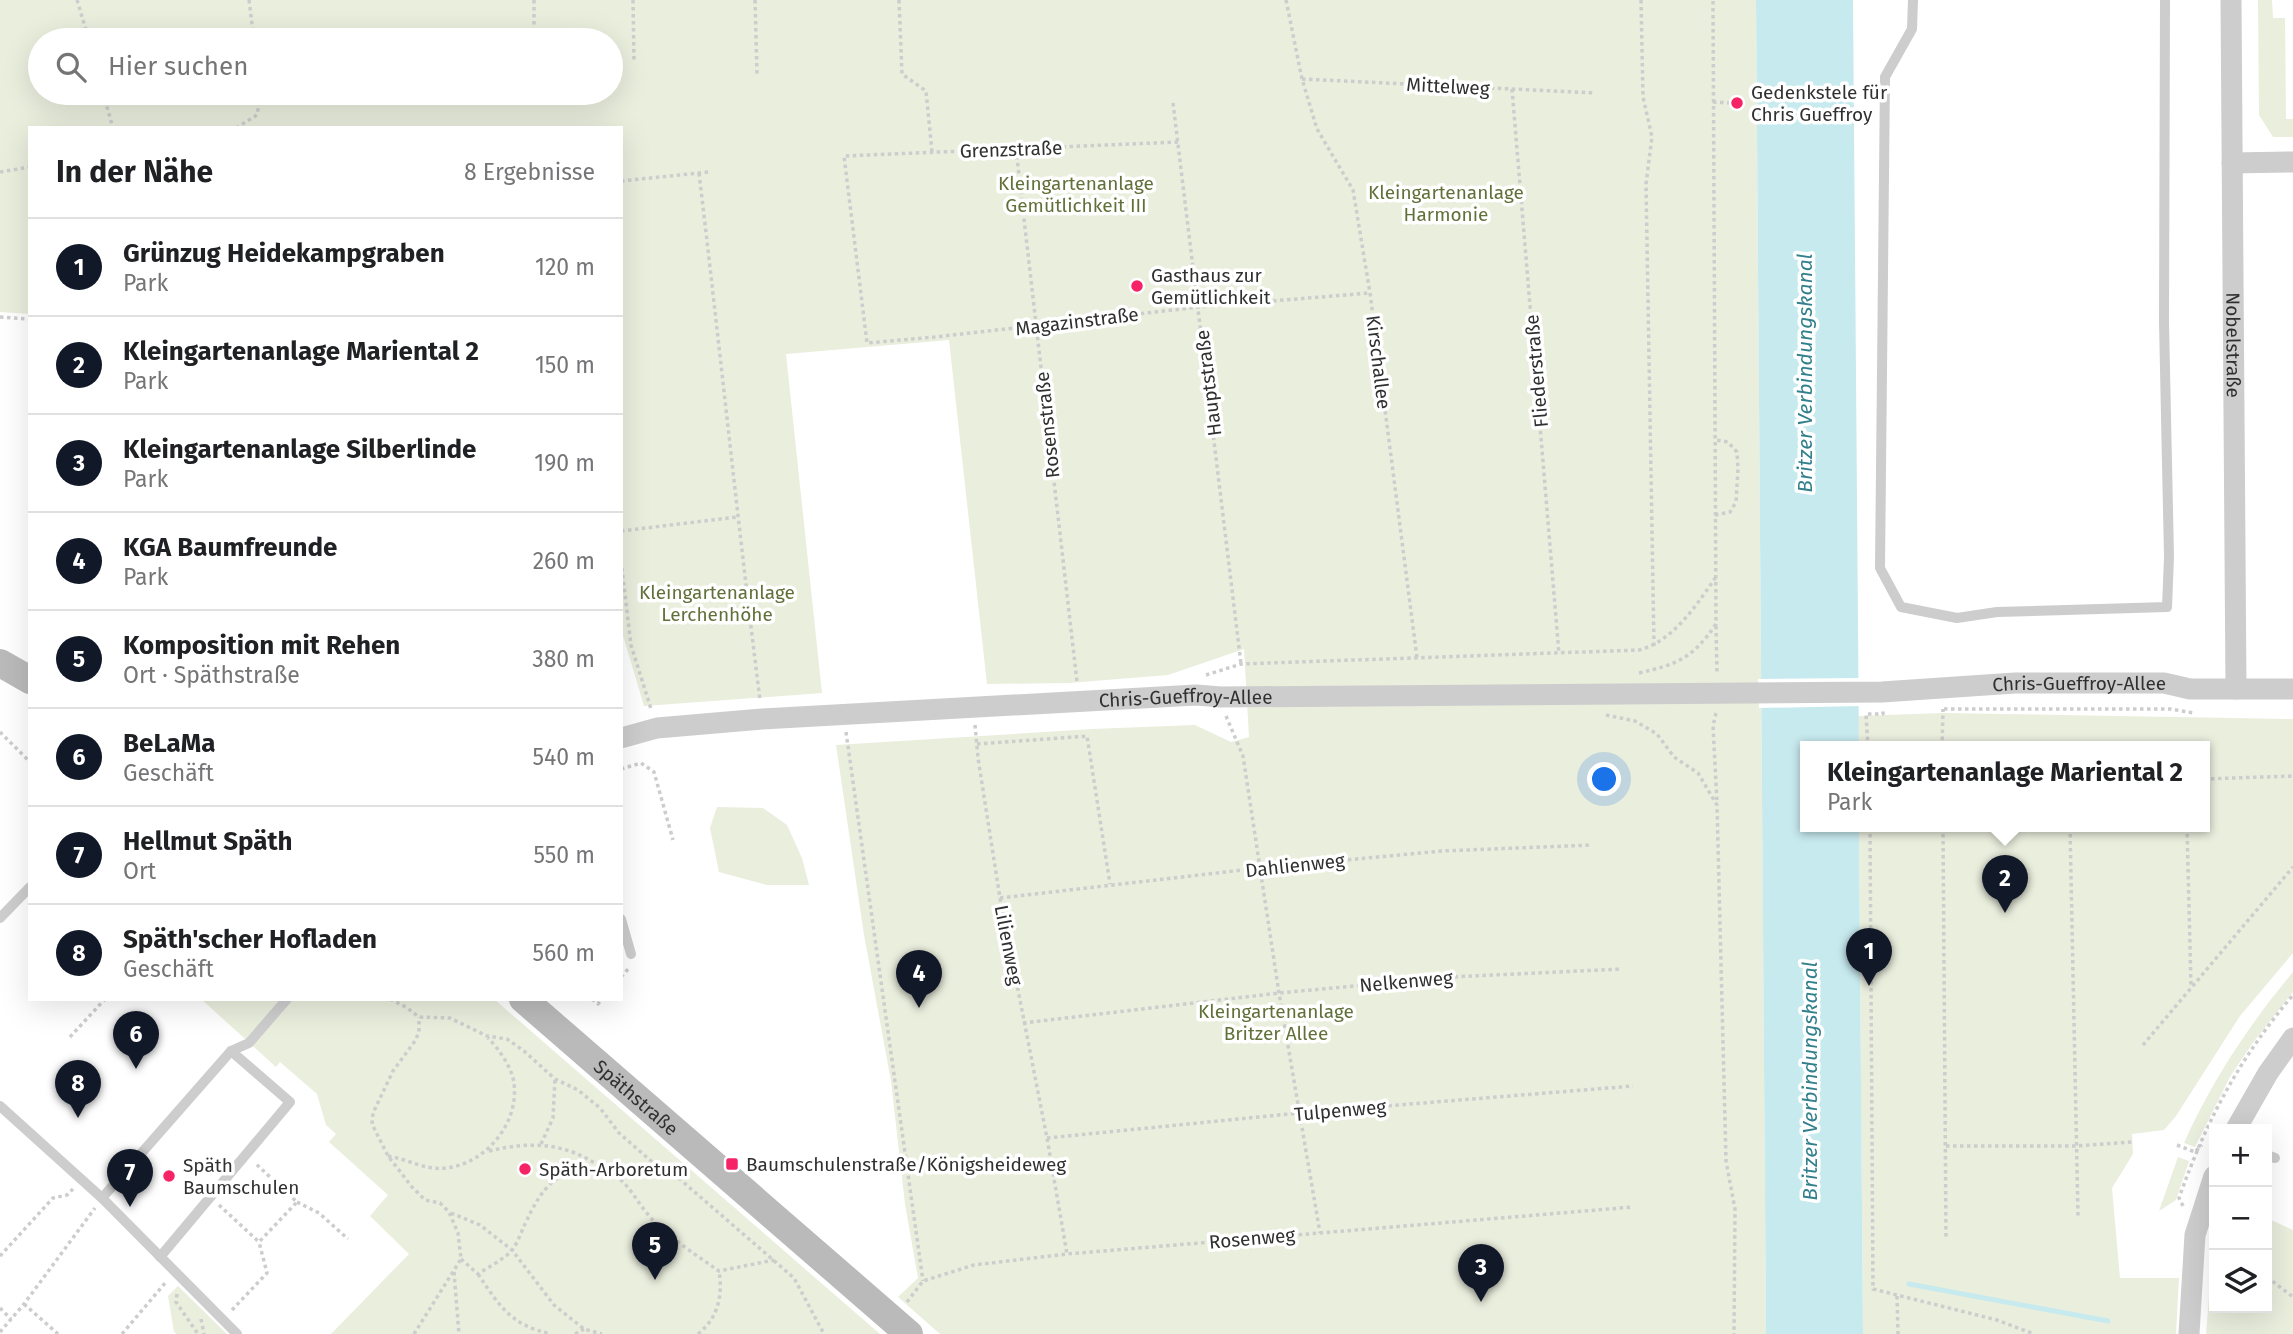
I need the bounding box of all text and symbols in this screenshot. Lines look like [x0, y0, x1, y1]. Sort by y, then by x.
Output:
search box [28, 28, 623, 105]
icon: search [52, 48, 90, 86]
text: Hier suchen [108, 51, 248, 82]
street label: Mittelweg [1406, 73, 1490, 100]
place label: Gedenkstele für Chris Gueffroy [1751, 81, 1888, 126]
marker: Gedenkstele für Chris Gueffroy [1729, 95, 1745, 111]
street label: Grenzstraße [959, 136, 1063, 163]
text: In der Nähe [56, 154, 213, 190]
text: 8 Ergebnisse [464, 158, 595, 186]
park label: Kleingartenanlage Gemütlichkeit III [998, 172, 1154, 217]
park label: Kleingartenanlage Harmonie [1368, 181, 1524, 226]
text: Grünzug Heidekampgraben [123, 238, 445, 269]
text: 1 [74, 253, 84, 281]
text: 120 m [535, 253, 595, 281]
water label: Britzer Verbindungskanal [1792, 253, 1818, 493]
place label: Gasthaus zur Gemütlichkeit [1151, 264, 1271, 309]
text: Park [123, 269, 168, 297]
marker: Gasthaus zur Gemütlichkeit [1129, 278, 1145, 294]
street label: Nobelstraße [2221, 292, 2245, 398]
street label: Magazinstraße [1014, 303, 1140, 340]
street label: Fliederstraße [1520, 313, 1553, 429]
street label: Kirschallee [1361, 314, 1396, 410]
street label: Hauptstraße [1191, 329, 1226, 437]
text: Kleingartenanlage Mariental 2 [123, 336, 479, 367]
text: 2 [73, 351, 85, 379]
text: 150 m [535, 351, 595, 379]
text: Park [123, 367, 168, 395]
street label: Rosenstraße [1030, 371, 1065, 479]
text: Kleingartenanlage Silberlinde [123, 434, 476, 465]
text: 3 [73, 449, 85, 477]
text: 190 m [534, 449, 595, 477]
text: Park [123, 465, 168, 493]
text: KGA Baumfreunde [123, 532, 337, 563]
text: 4 [73, 547, 86, 575]
text: 260 m [533, 547, 595, 575]
text: Park [123, 563, 168, 591]
park label: Kleingartenanlage Lerchenhöhe [639, 581, 795, 626]
text: Komposition mit Rehen [123, 630, 400, 661]
text: 5 [73, 645, 85, 673]
text: 380 m [532, 645, 595, 673]
text: Ort · Späthstraße [123, 661, 300, 689]
street label: Chris-Gueffroy-Allee [1992, 672, 2166, 697]
street label: Chris-Gueffroy-Allee [1098, 684, 1273, 712]
text: BeLaMa [123, 728, 215, 759]
popup [1800, 741, 2210, 832]
text: 6 [73, 743, 85, 771]
text: 540 m [533, 743, 595, 771]
text: Kleingartenanlage Mariental 2 [1827, 757, 2183, 788]
text: Geschäft [123, 759, 214, 787]
your location [1587, 762, 1621, 796]
text: Park [1827, 788, 1872, 816]
text: Hellmut Späth [123, 826, 293, 857]
text: 7 [74, 841, 84, 869]
text: 550 m [533, 841, 595, 869]
street label: Dahlienweg [1244, 849, 1346, 882]
pin: 2 [1982, 855, 2028, 913]
text: Ort [123, 857, 156, 885]
street label: Lilienweg [989, 903, 1028, 987]
text: Späth'scher Hofladen [123, 924, 377, 955]
pin: 1 [1846, 928, 1892, 986]
text: 8 [72, 939, 86, 967]
text: 560 m [533, 939, 595, 967]
pin: 4 [896, 950, 942, 1008]
text: Geschäft [123, 955, 214, 983]
water label: Britzer Verbindungskanal [1797, 961, 1823, 1201]
street label: Nelkenweg [1358, 966, 1454, 997]
park label: Kleingartenanlage Britzer Allee [1198, 1000, 1354, 1045]
pin: 6 [113, 1011, 159, 1069]
street label: Späthstraße [589, 1055, 683, 1141]
pin: 8 [55, 1060, 101, 1118]
street label: Tulpenweg [1293, 1095, 1387, 1126]
map controls [2209, 1124, 2272, 1313]
button: + [2209, 1124, 2272, 1187]
pin: 7 [107, 1149, 153, 1207]
place label: Baumschulenstraße/Königsheideweg [746, 1153, 1066, 1176]
place label: Späth Baumschulen [183, 1154, 299, 1199]
marker: Baumschulenstraße/Königsheideweg [724, 1156, 740, 1172]
place label: Späth-Arboretum [539, 1158, 688, 1181]
marker: Späth-Arboretum [517, 1161, 533, 1177]
marker: Späth Baumschulen [161, 1168, 177, 1184]
button: − [2209, 1187, 2272, 1250]
pin: 5 [632, 1222, 678, 1280]
street label: Rosenweg [1208, 1223, 1296, 1254]
pin: 3 [1458, 1244, 1504, 1302]
button: layers [2209, 1250, 2272, 1313]

